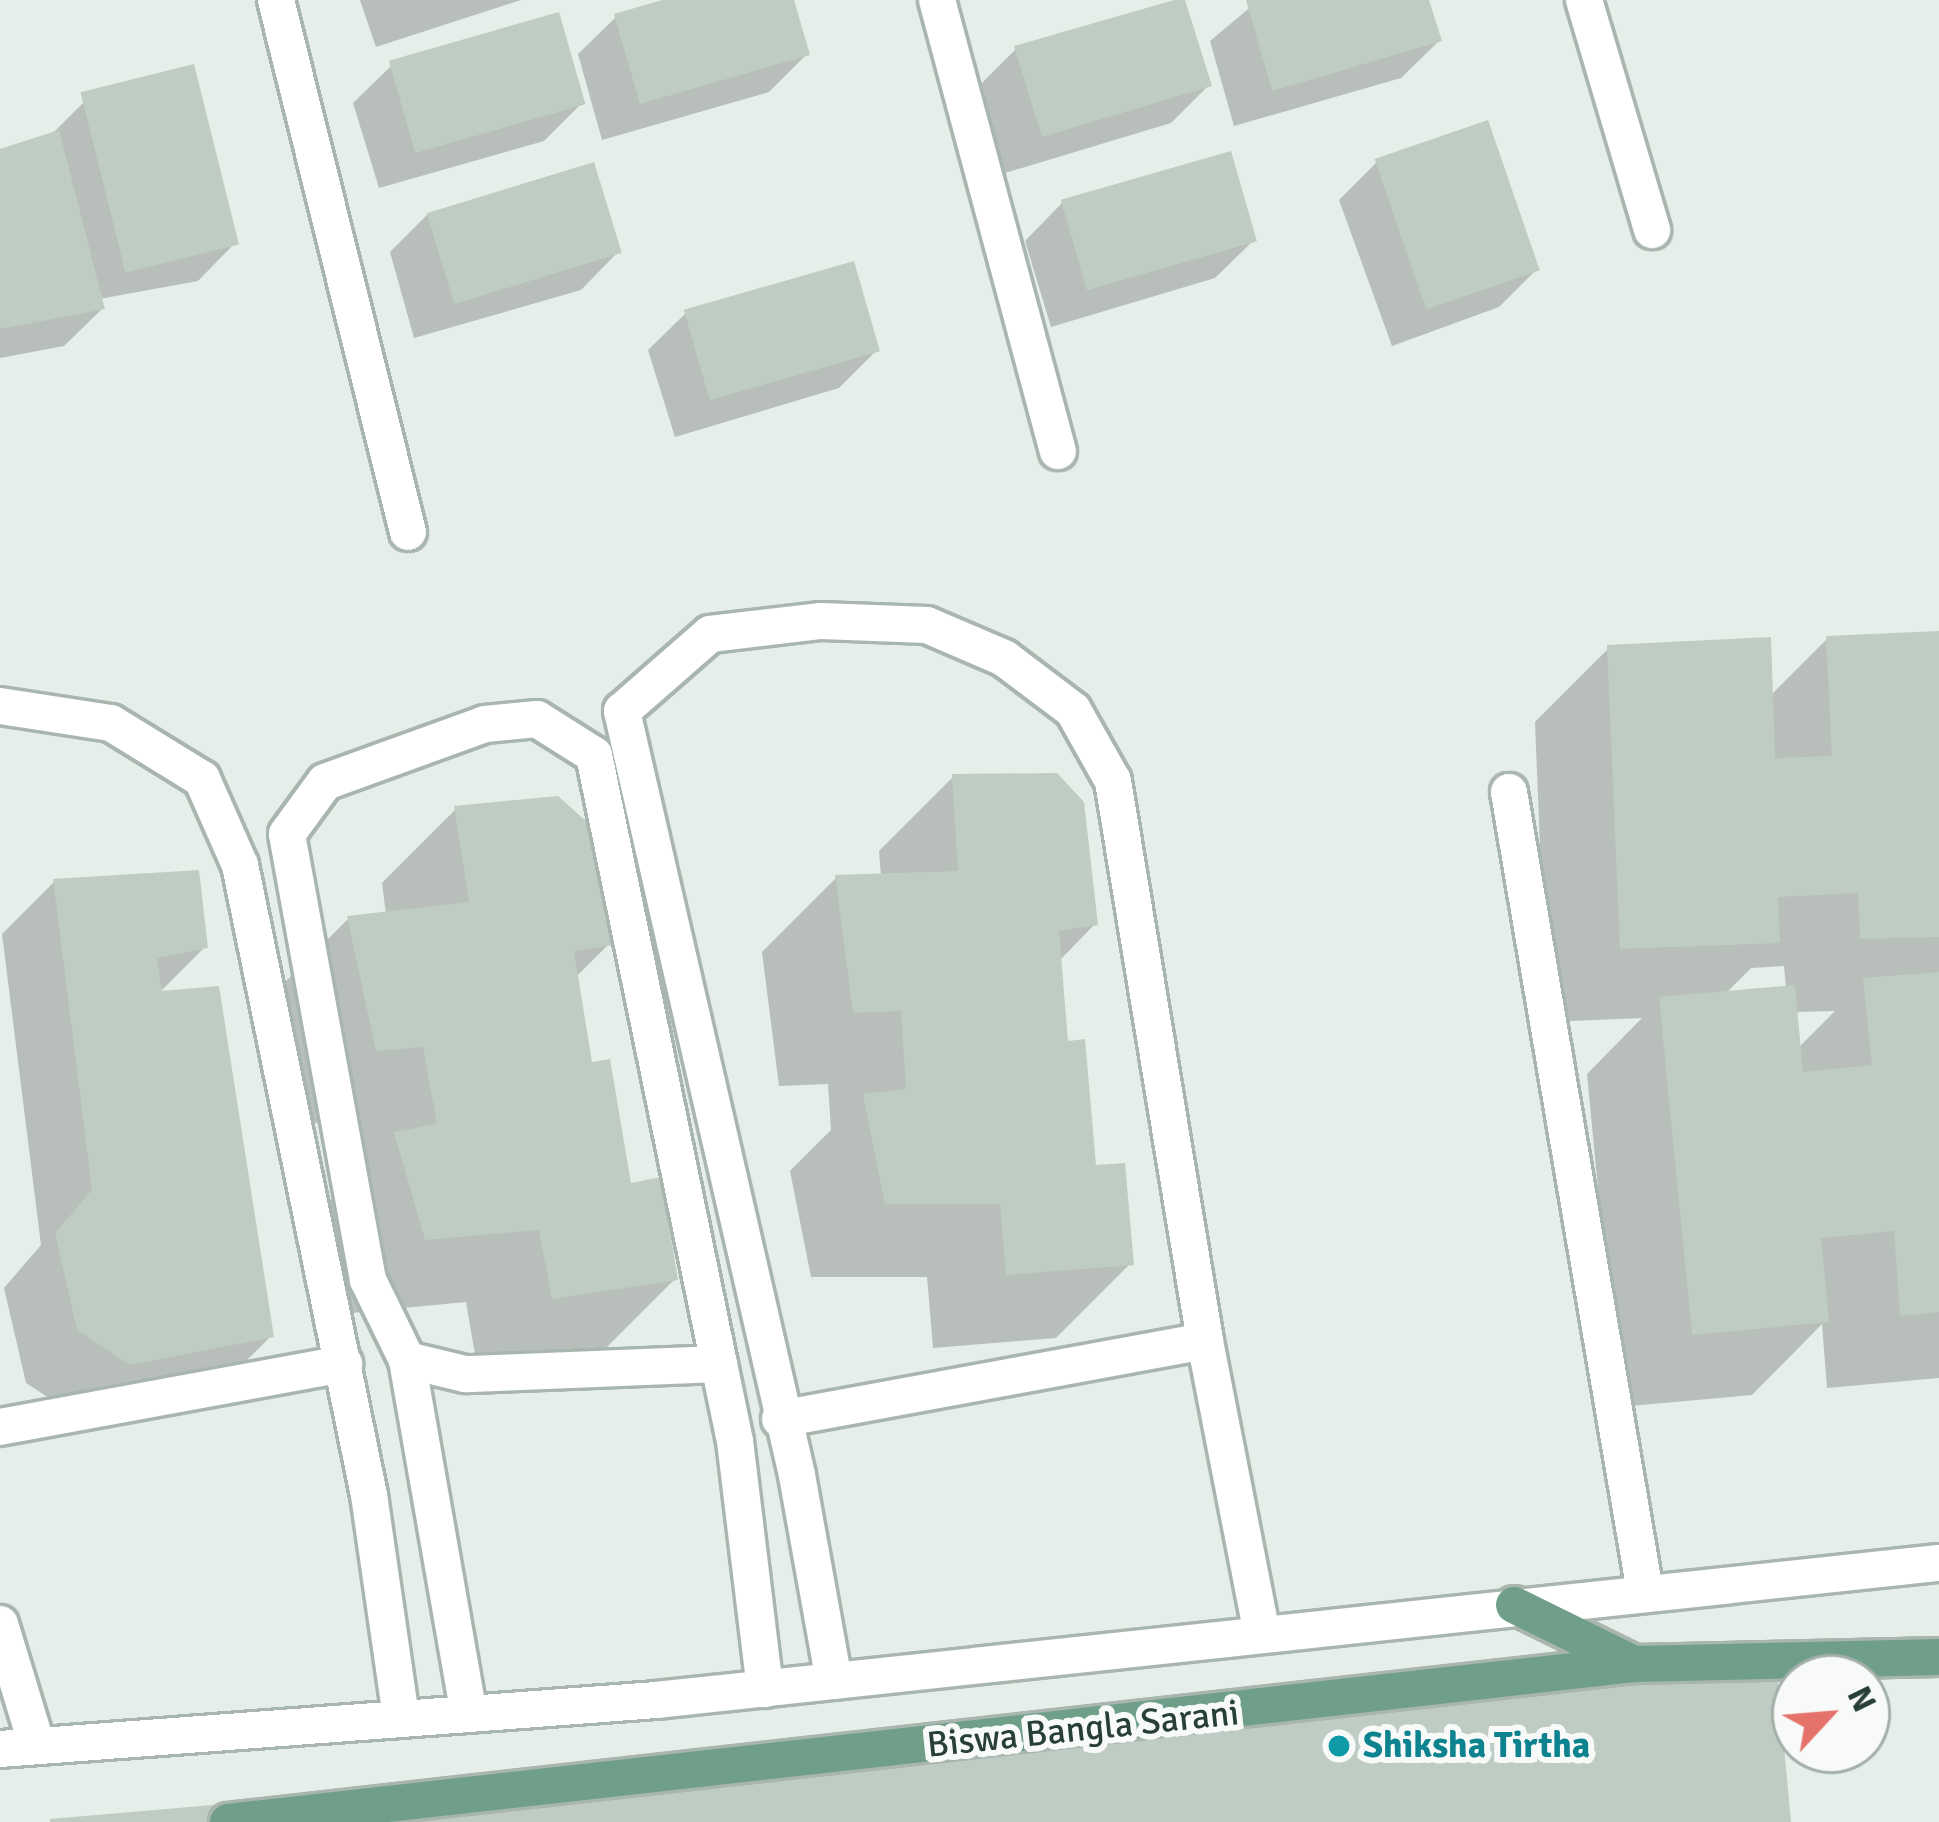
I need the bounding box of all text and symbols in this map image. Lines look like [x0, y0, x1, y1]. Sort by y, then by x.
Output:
north arrow [1771, 1654, 1891, 1774]
text: N [1838, 1680, 1885, 1719]
street label: Biswa Bangla Sarani [925, 1691, 1241, 1767]
place label: Shiksha Tirtha [1363, 1724, 1590, 1768]
marker: Shiksha Tirtha [1326, 1733, 1352, 1759]

